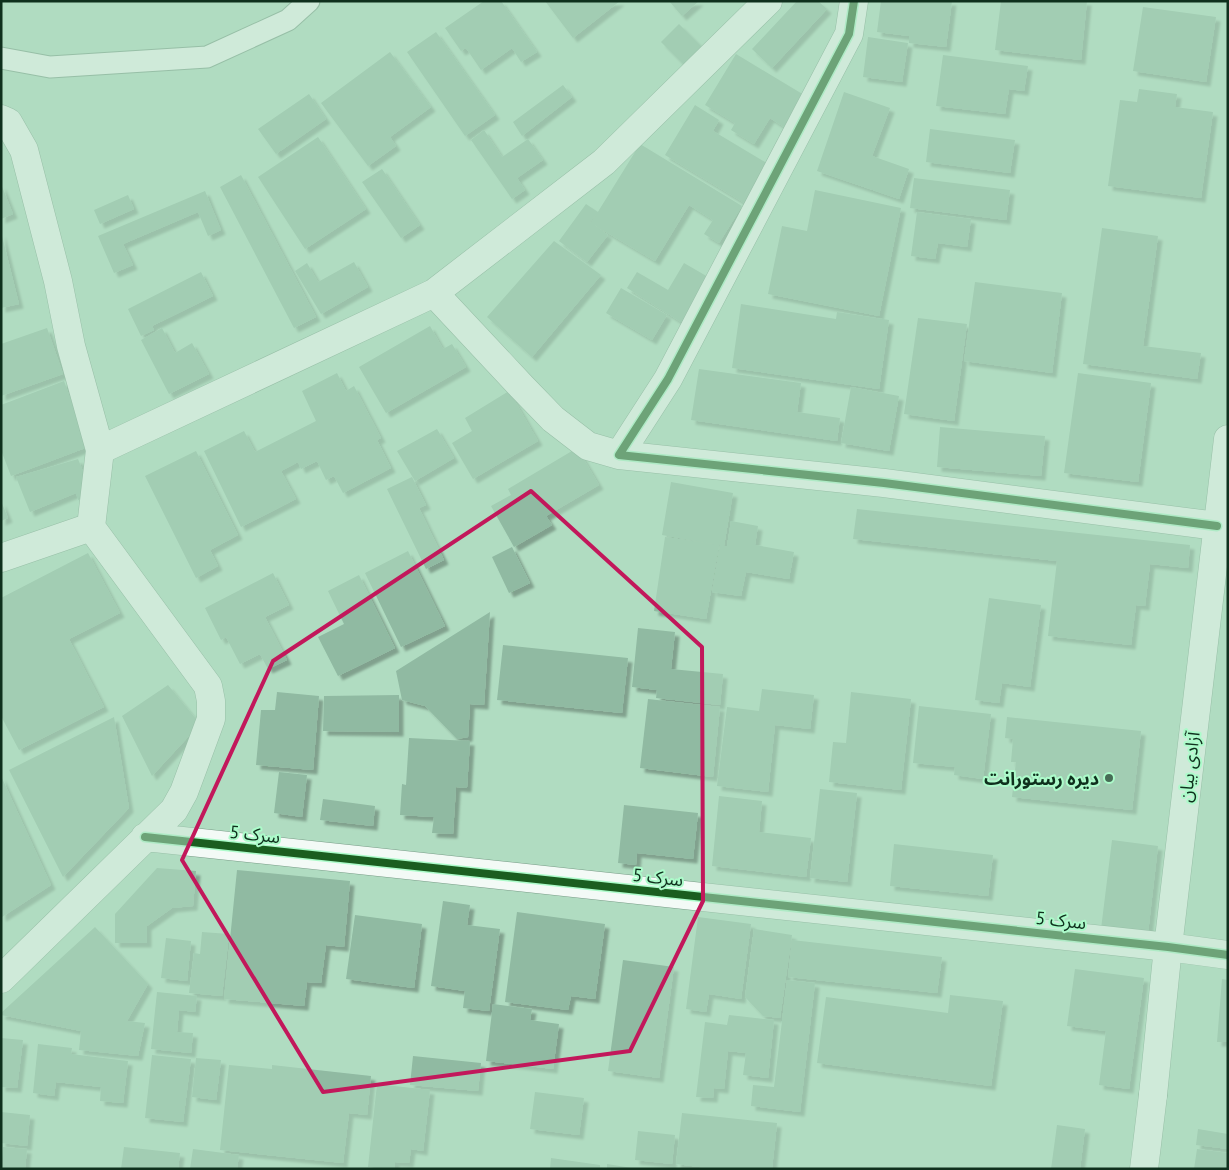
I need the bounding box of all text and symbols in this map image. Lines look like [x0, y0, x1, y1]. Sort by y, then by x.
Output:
street label: آزادی بیان [1173, 730, 1205, 804]
place label: دیره رستورانت [984, 767, 1099, 790]
marker: دیره رستورانت [1103, 772, 1115, 784]
street label: سرک 5 [228, 820, 282, 848]
street label: سرک 5 [631, 863, 685, 891]
street label: سرک 5 [1034, 906, 1088, 934]

